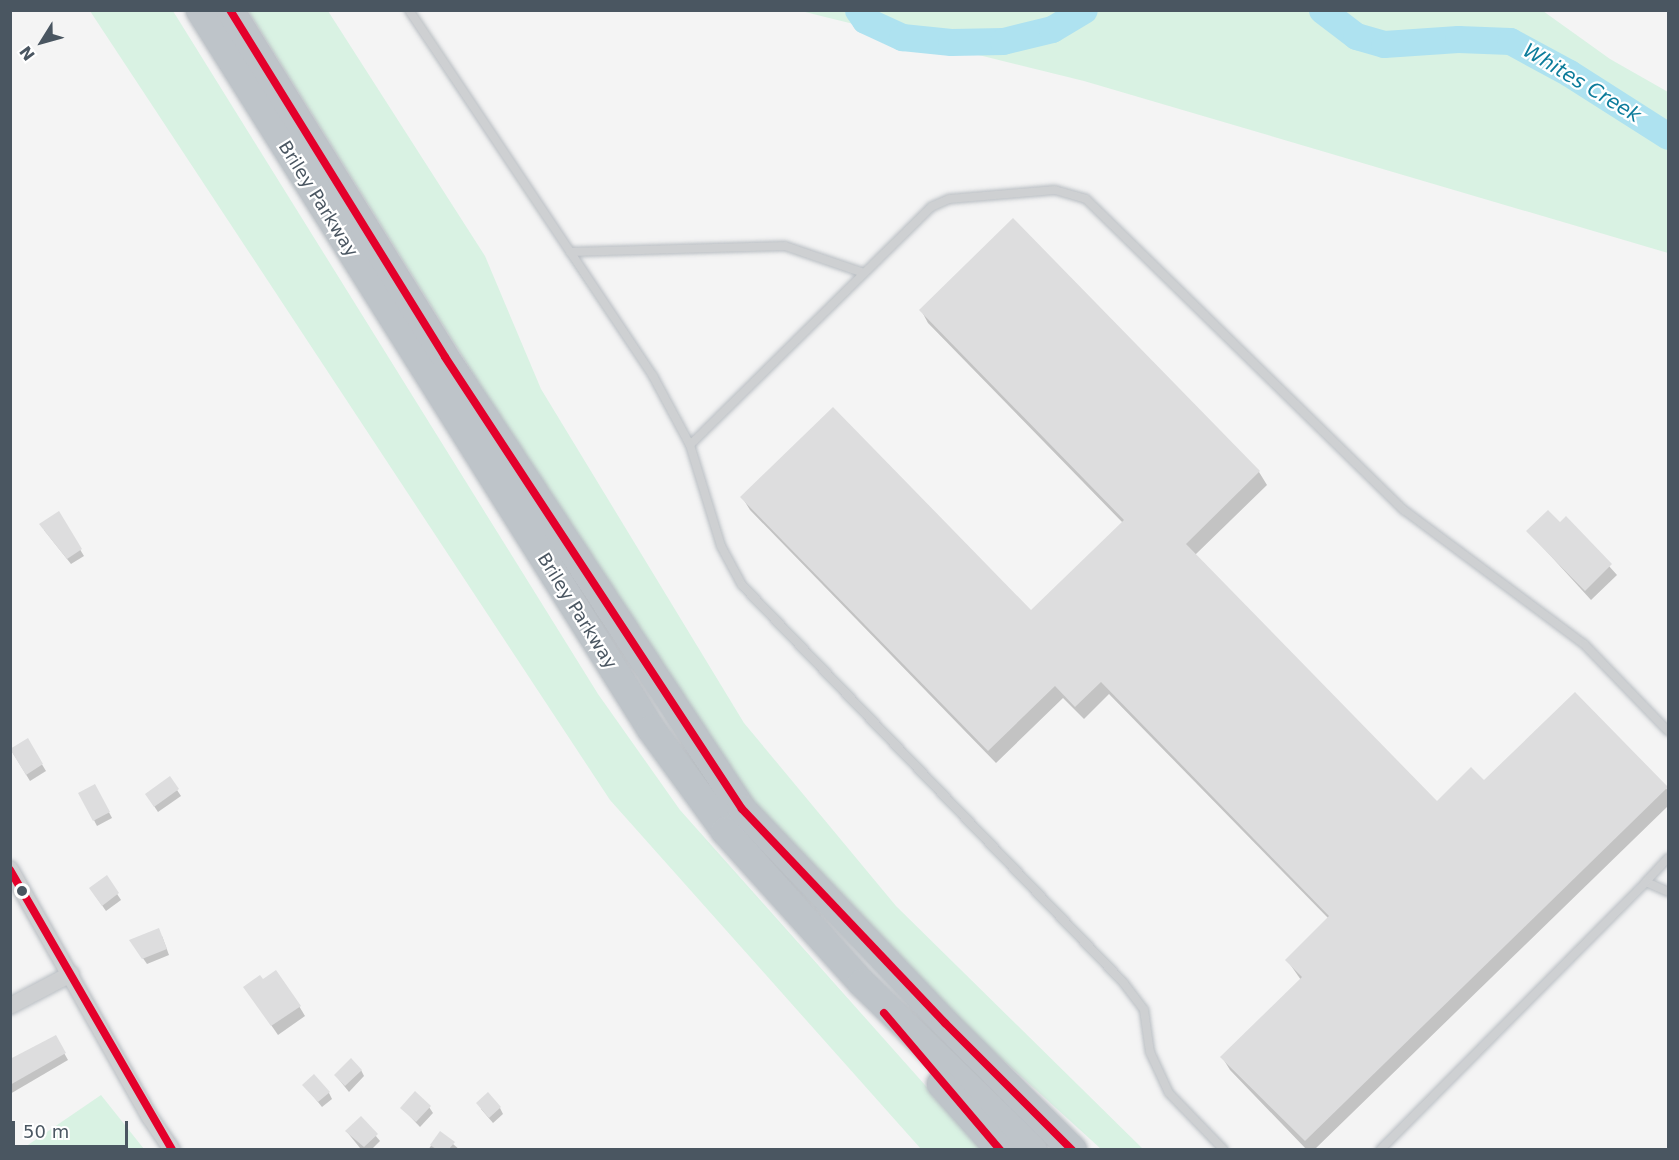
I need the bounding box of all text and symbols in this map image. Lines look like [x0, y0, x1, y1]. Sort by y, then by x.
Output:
north arrow [12, 12, 72, 72]
water label: Whites Creek [1519, 38, 1645, 128]
text: N [16, 42, 39, 64]
street label: Briley Parkway [274, 137, 362, 261]
street label: Briley Parkway [533, 549, 621, 673]
unlabelled marker [16, 885, 28, 897]
scale bar [15, 1109, 130, 1147]
text: 50 m [23, 1121, 69, 1142]

